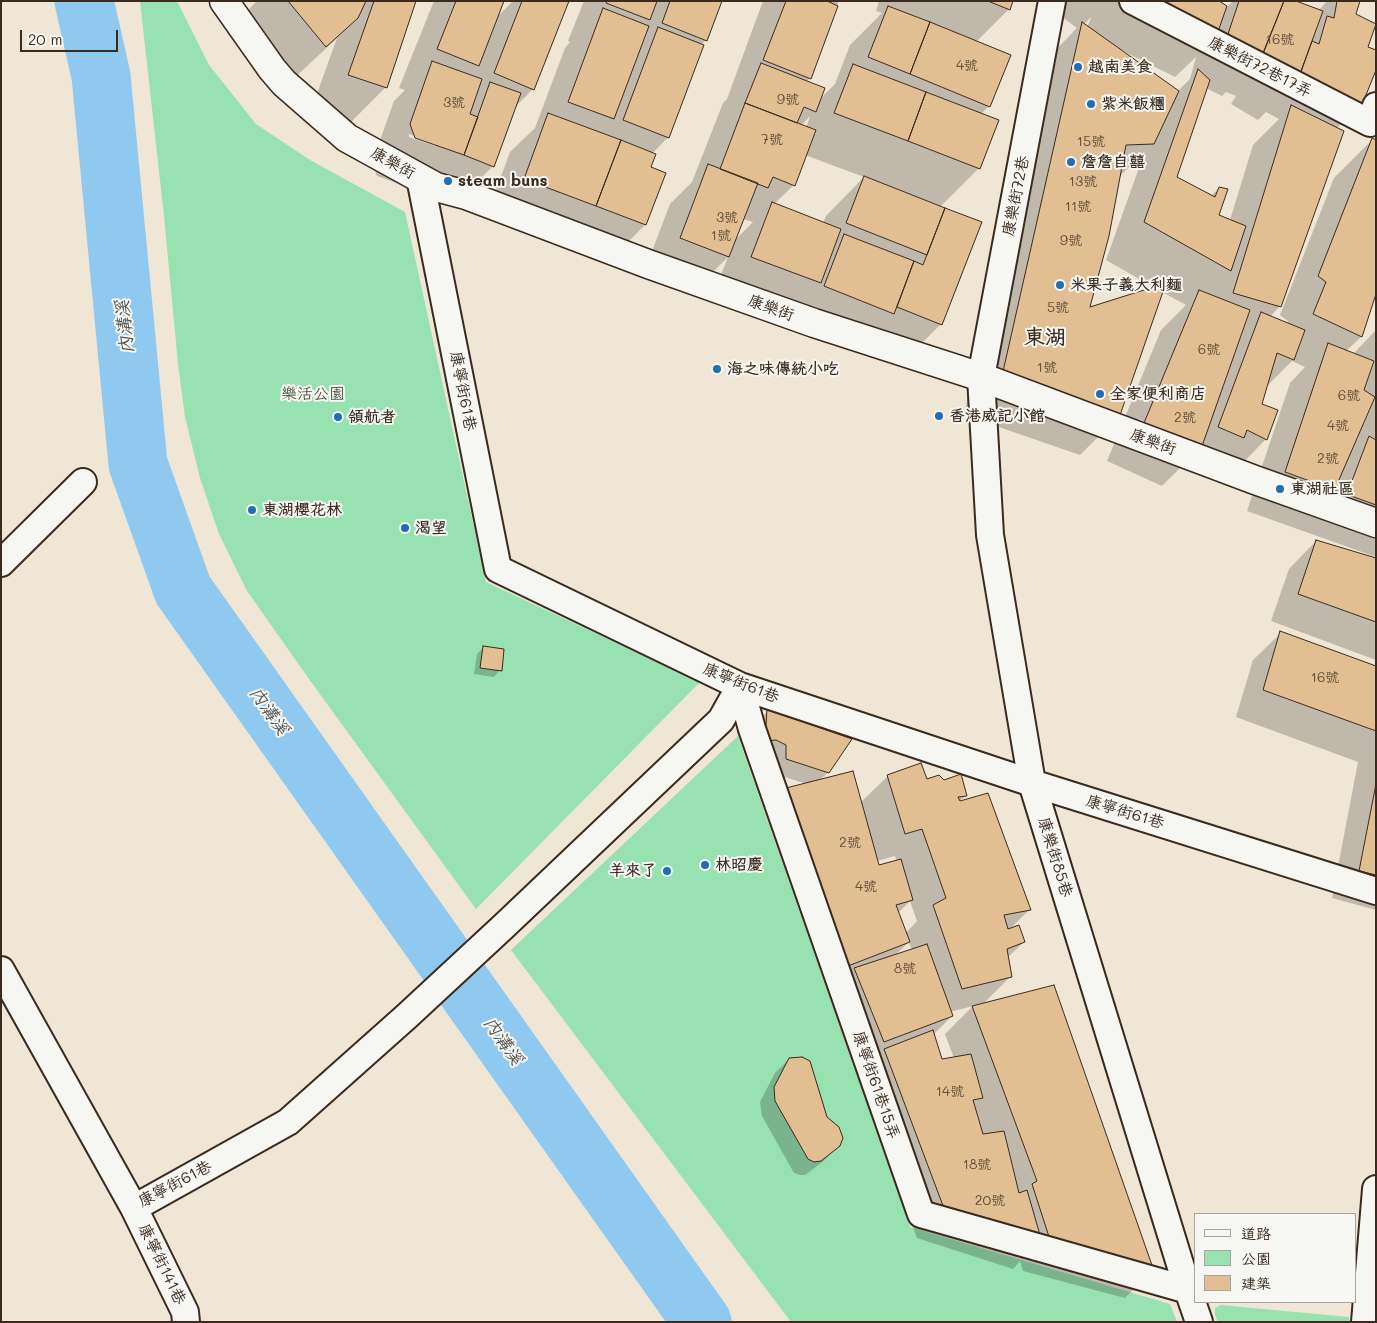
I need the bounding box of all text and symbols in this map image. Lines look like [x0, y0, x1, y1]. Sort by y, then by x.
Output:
scale bar [22, 20, 120, 52]
text: 20 m [28, 29, 62, 49]
house number: 16號 [1266, 32, 1294, 48]
street label: 康樂街72巷17弄 [1205, 33, 1315, 101]
place label: 越南美食 [1088, 57, 1152, 77]
house number: 4號 [956, 58, 978, 74]
marker: 越南美食 [1072, 61, 1084, 73]
house number: 9號 [777, 92, 799, 108]
place label: 紫米飯糰 [1101, 94, 1165, 114]
house number: 3號 [443, 95, 465, 111]
marker: 紫米飯糰 [1085, 98, 1097, 110]
house number: 7號 [761, 132, 783, 148]
house number: 15號 [1077, 134, 1105, 150]
street label: 康樂街 [367, 143, 419, 183]
place label: 詹詹自囍 [1081, 152, 1145, 172]
street label: 康樂街72巷 [999, 154, 1033, 238]
marker: 詹詹自囍 [1065, 156, 1077, 168]
place label: steam buns [458, 171, 548, 191]
house number: 13號 [1069, 174, 1097, 190]
marker: steam buns [442, 175, 454, 187]
house number: 11號 [1065, 199, 1091, 215]
house number: 3號 [716, 210, 738, 226]
house number: 1號 [711, 228, 731, 244]
house number: 9號 [1060, 233, 1082, 249]
place label: 米果子義大利麵 [1070, 275, 1182, 295]
marker: 米果子義大利麵 [1054, 279, 1066, 291]
street label: 康樂街 [745, 291, 797, 325]
water label: 內溝溪 [111, 299, 139, 355]
house number: 5號 [1047, 300, 1069, 316]
district label: 東湖 [1024, 325, 1066, 351]
house number: 6號 [1198, 342, 1220, 358]
street label: 康寧街61巷 [446, 350, 480, 432]
place label: 海之味傳統小吃 [727, 359, 839, 379]
house number: 1號 [1037, 360, 1057, 376]
marker: 海之味傳統小吃 [711, 363, 723, 375]
park label: 樂活公園 [281, 384, 345, 404]
place label: 全家便利商店 [1110, 384, 1206, 404]
marker: 全家便利商店 [1094, 388, 1106, 400]
house number: 6號 [1338, 388, 1360, 404]
place label: 香港威記小館 [949, 406, 1045, 426]
place label: 領航者 [348, 407, 396, 427]
marker: 香港威記小館 [933, 410, 945, 422]
house number: 2號 [1174, 410, 1196, 426]
marker: 領航者 [332, 411, 344, 423]
house number: 4號 [1327, 418, 1349, 434]
street label: 康樂街 [1127, 425, 1179, 459]
house number: 2號 [1317, 451, 1339, 467]
place label: 東湖社區 [1290, 479, 1354, 499]
marker: 東湖社區 [1274, 483, 1286, 495]
place label: 東湖櫻花林 [262, 500, 342, 520]
marker: 東湖櫻花林 [246, 504, 258, 516]
place label: 渴望 [415, 518, 447, 538]
marker: 渴望 [399, 522, 411, 534]
street label: 康寧街61巷 [700, 659, 782, 707]
house number: 16號 [1311, 670, 1339, 686]
water label: 內溝溪 [245, 683, 293, 739]
street label: 康寧街61巷 [1084, 791, 1166, 833]
street label: 康樂街85巷 [1034, 815, 1076, 899]
house number: 2號 [839, 835, 861, 851]
place label: 林昭慶 [715, 855, 763, 875]
marker: 林昭慶 [699, 859, 711, 871]
place label: 羊來了 [609, 861, 657, 881]
marker: 羊來了 [661, 865, 673, 877]
house number: 4號 [855, 879, 877, 895]
house number: 8號 [894, 961, 916, 977]
water label: 內溝溪 [479, 1013, 527, 1069]
street label: 康寧街61巷15弄 [848, 1028, 904, 1142]
house number: 14號 [936, 1084, 964, 1100]
street label: 康寧街61巷 [135, 1157, 215, 1211]
house number: 18號 [963, 1157, 991, 1173]
house number: 20號 [975, 1193, 1005, 1209]
legend [1194, 1213, 1357, 1303]
street label: 康寧街141巷 [134, 1220, 190, 1308]
text: 道路 [1241, 1223, 1271, 1243]
text: 公園 [1241, 1248, 1271, 1268]
text: 建築 [1241, 1273, 1271, 1293]

